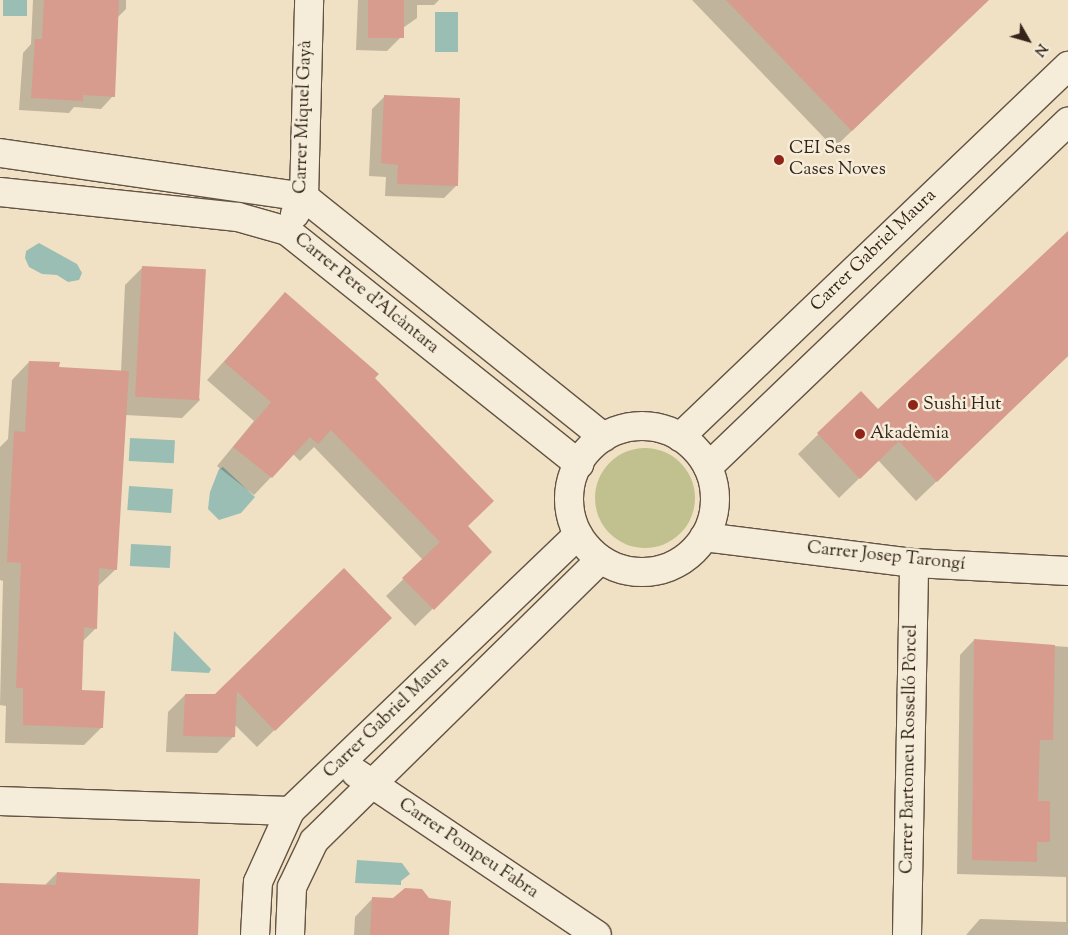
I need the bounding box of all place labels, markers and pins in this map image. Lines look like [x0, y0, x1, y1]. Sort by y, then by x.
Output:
place label: CEI Ses Cases Noves [789, 139, 886, 182]
marker: CEI Ses Cases Noves [773, 154, 785, 166]
place label: Sushi Hut [923, 394, 1001, 416]
marker: Sushi Hut [907, 399, 919, 411]
place label: Akadèmia [870, 423, 949, 445]
marker: Akadèmia [854, 428, 866, 440]

